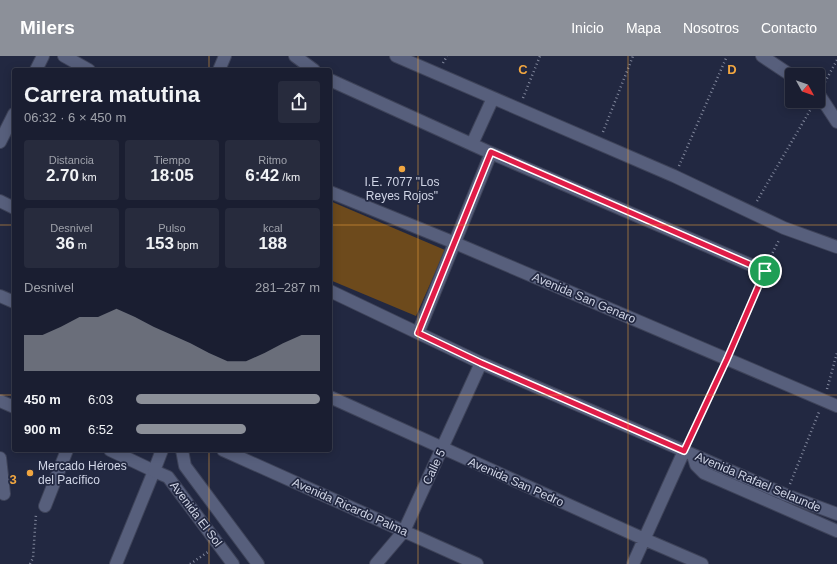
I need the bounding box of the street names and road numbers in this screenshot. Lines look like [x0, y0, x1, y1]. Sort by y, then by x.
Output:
street label: Avenida San Genaro [530, 270, 638, 326]
street label: Calle 5 [420, 447, 448, 487]
street label: Avenida Rafael Selaunde [693, 449, 823, 515]
street label: Avenida San Pedro [466, 455, 566, 510]
street label: Avenida Ricardo Palma [290, 475, 410, 539]
street label: Avenida El Sol [167, 479, 225, 549]

